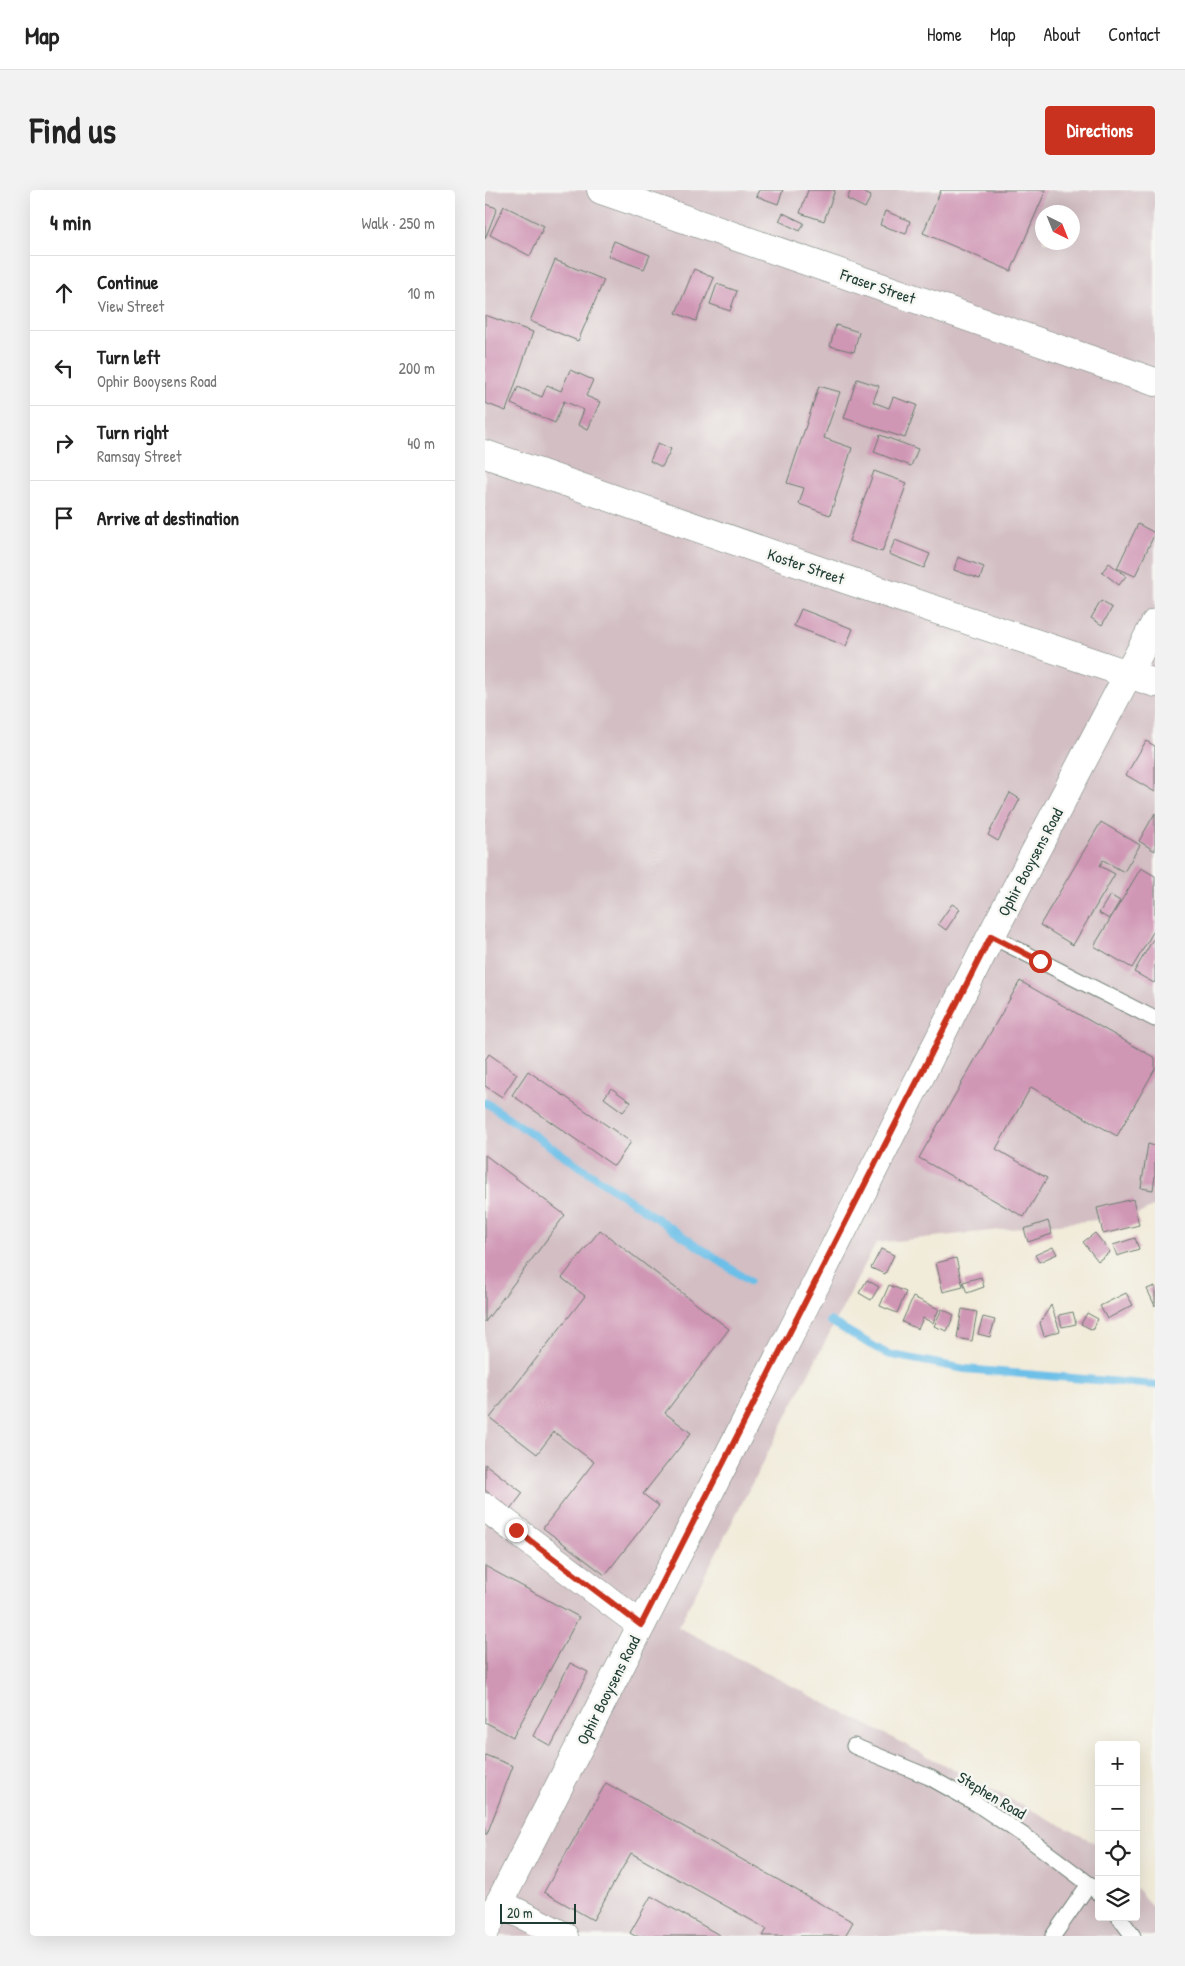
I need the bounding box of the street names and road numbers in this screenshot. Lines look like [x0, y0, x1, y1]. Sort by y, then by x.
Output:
street label: Fraser Street [837, 263, 919, 309]
street label: Koster Street [765, 543, 848, 590]
street label: Ophir Booysens Road [992, 804, 1068, 920]
street label: Ophir Booysens Road [571, 1632, 645, 1748]
street label: Stephen Road [954, 1766, 1030, 1824]

